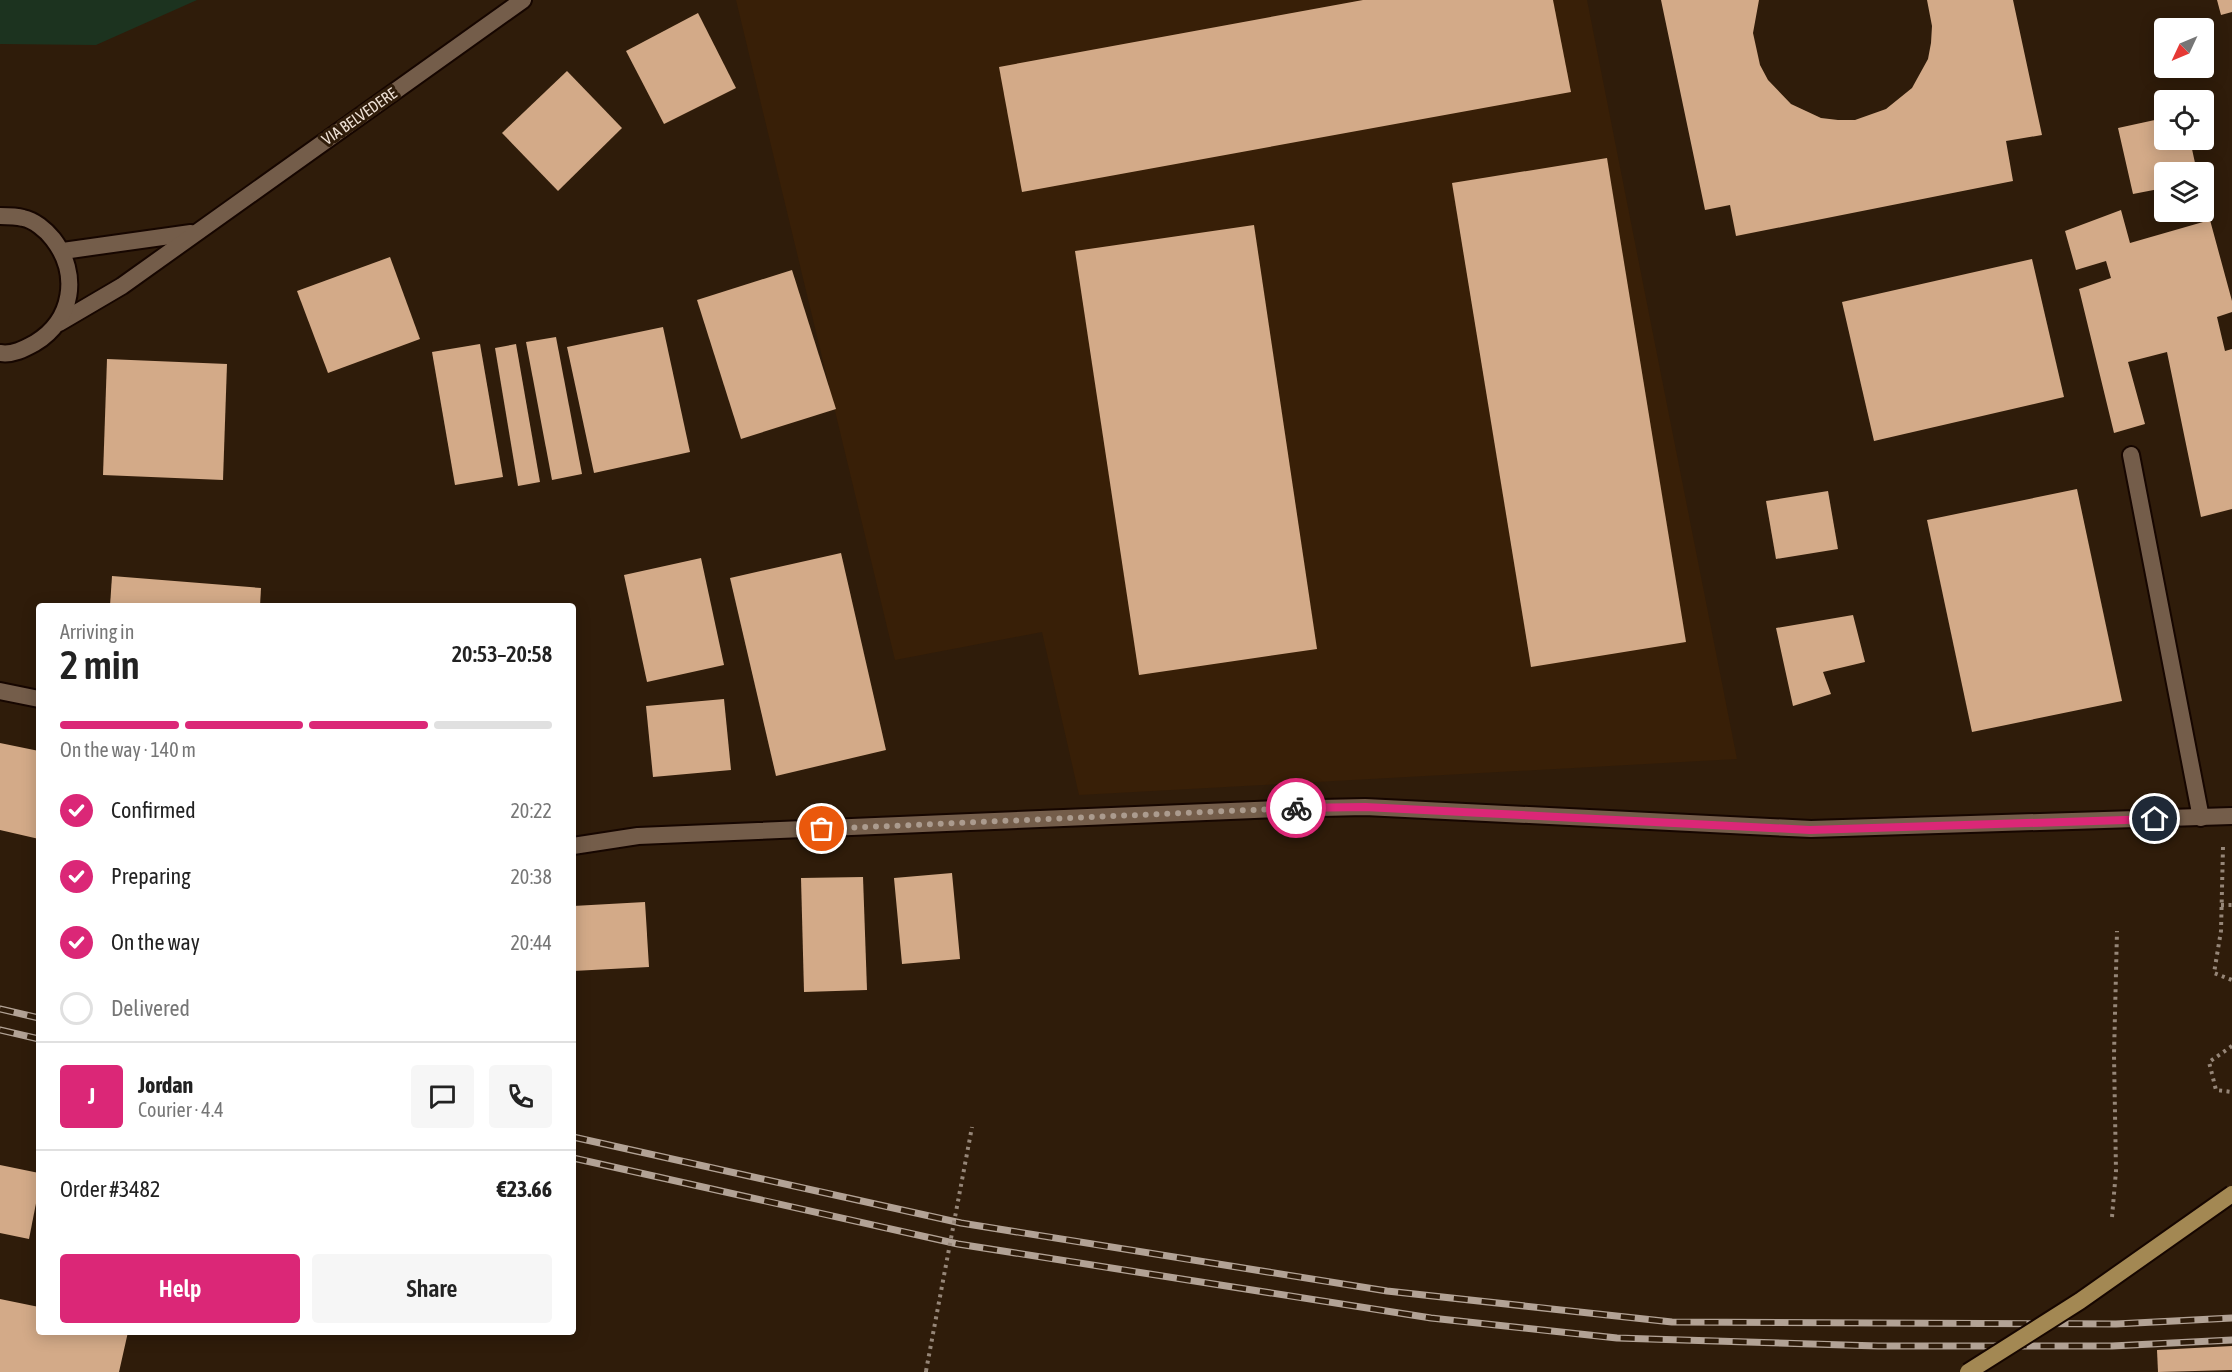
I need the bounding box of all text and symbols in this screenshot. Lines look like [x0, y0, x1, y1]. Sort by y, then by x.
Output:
north arrow [2154, 18, 2214, 78]
map controls [2154, 18, 2214, 222]
street label: VIA BELVEDERE [318, 84, 400, 148]
button: locate [2154, 90, 2214, 150]
button: layers [2154, 162, 2214, 222]
text: Arriving in [60, 620, 134, 643]
text: 20:53–20:58 [452, 641, 552, 667]
text: 2 min [60, 643, 140, 687]
text: On the way · 140 m [60, 738, 196, 761]
courier [1266, 778, 1326, 838]
icon: bike [1280, 792, 1313, 825]
pin [2129, 793, 2180, 844]
icon: check [60, 794, 93, 827]
text: Confirmed [111, 797, 196, 823]
text: 20:22 [510, 799, 552, 822]
icon: home [2138, 802, 2171, 835]
pin [796, 803, 847, 854]
icon: bag [805, 812, 838, 845]
icon: check [60, 860, 93, 893]
text: Preparing [111, 863, 191, 889]
text: 20:38 [510, 865, 552, 888]
icon: check [60, 926, 93, 959]
text: On the way [111, 929, 200, 955]
text: 20:44 [510, 931, 552, 954]
text: Delivered [111, 995, 190, 1021]
button: chat [411, 1065, 474, 1128]
button: phone [489, 1065, 552, 1128]
text: Jordan [138, 1072, 193, 1098]
text: J [88, 1083, 95, 1109]
text: Courier · 4.4 [138, 1098, 224, 1121]
text: Order #3482 [60, 1176, 160, 1202]
text: €23.66 [497, 1176, 552, 1202]
button: Help [60, 1254, 300, 1323]
button: Share [312, 1254, 552, 1323]

